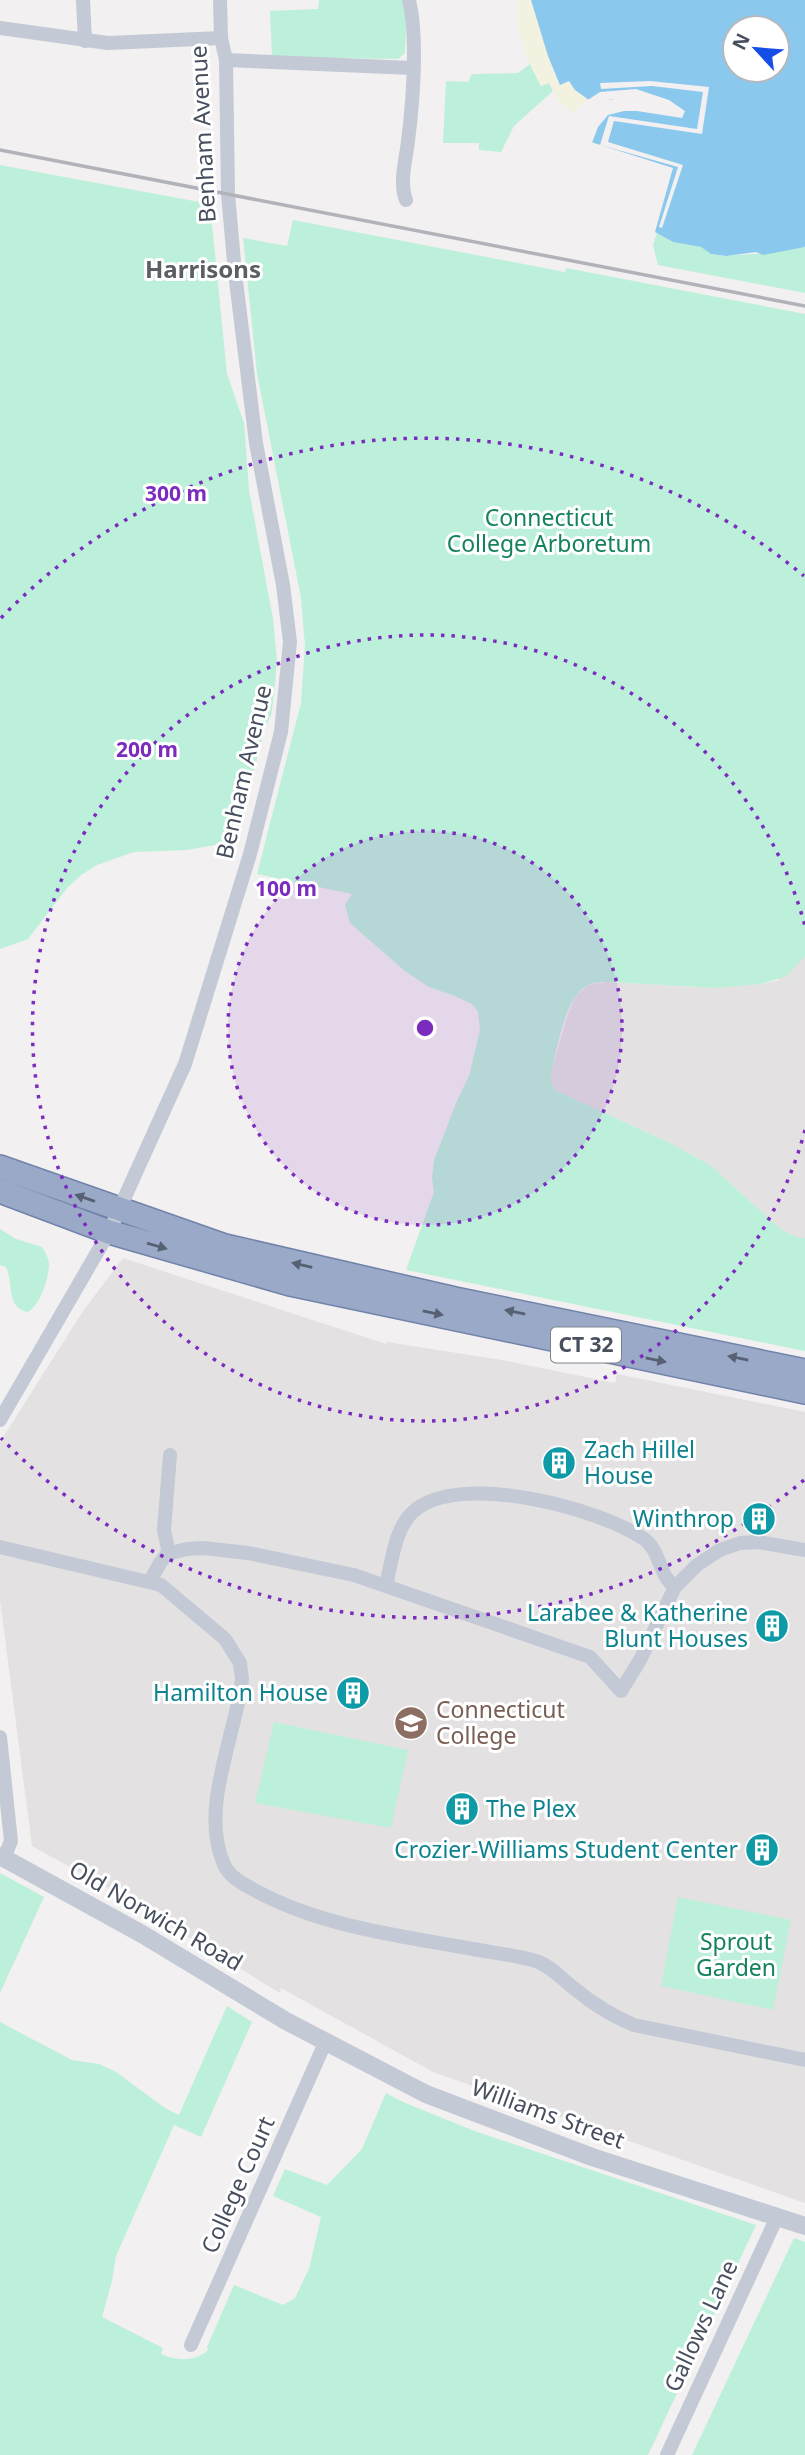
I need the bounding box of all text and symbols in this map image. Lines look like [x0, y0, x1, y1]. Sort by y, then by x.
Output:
north arrow [721, 14, 791, 84]
text: N [726, 29, 756, 54]
street label: Benham Avenue [181, 45, 223, 224]
district label: Harrisons [145, 252, 261, 285]
text: 300 m [145, 479, 207, 507]
park label: Connecticut College Arboretum [447, 501, 651, 559]
street label: Benham Avenue [207, 682, 279, 862]
text: 200 m [116, 735, 178, 763]
text: 100 m [255, 874, 317, 902]
centre of rings [413, 1016, 437, 1040]
one-way arrow [75, 1192, 96, 1203]
one-way arrow [147, 1241, 168, 1251]
one-way arrow [291, 1259, 313, 1270]
one-way arrow [504, 1306, 526, 1317]
one-way arrow [422, 1307, 444, 1318]
road number: CT 32 [551, 1328, 621, 1362]
one-way arrow [727, 1352, 749, 1363]
one-way arrow [645, 1354, 667, 1365]
place label: Zach Hillel House [584, 1433, 695, 1491]
building icon: Zach Hillel House [540, 1444, 578, 1482]
building icon: Winthrop [740, 1500, 778, 1538]
place label: Winthrop [633, 1502, 734, 1534]
place label: Larabee & Katherine Blunt Houses [527, 1596, 748, 1654]
building icon: Larabee & Katherine Blunt Houses [753, 1607, 791, 1645]
building icon: Hamilton House [334, 1674, 372, 1712]
place label: Hamilton House [153, 1676, 328, 1708]
place label: Connecticut College [436, 1693, 565, 1751]
school or university icon: Connecticut College [392, 1704, 430, 1742]
building icon: The Plex [443, 1790, 481, 1828]
place label: The Plex [486, 1792, 576, 1824]
building icon: Crozier-Williams Student Center [743, 1831, 781, 1869]
place label: Crozier-Williams Student Center [394, 1833, 738, 1865]
street label: Old Norwich Road [64, 1852, 249, 1978]
park label: Sprout Garden [696, 1925, 776, 1983]
street label: Williams Street [467, 2071, 629, 2156]
street label: College Court [193, 2111, 282, 2258]
street label: Gallows Lane [656, 2254, 745, 2397]

